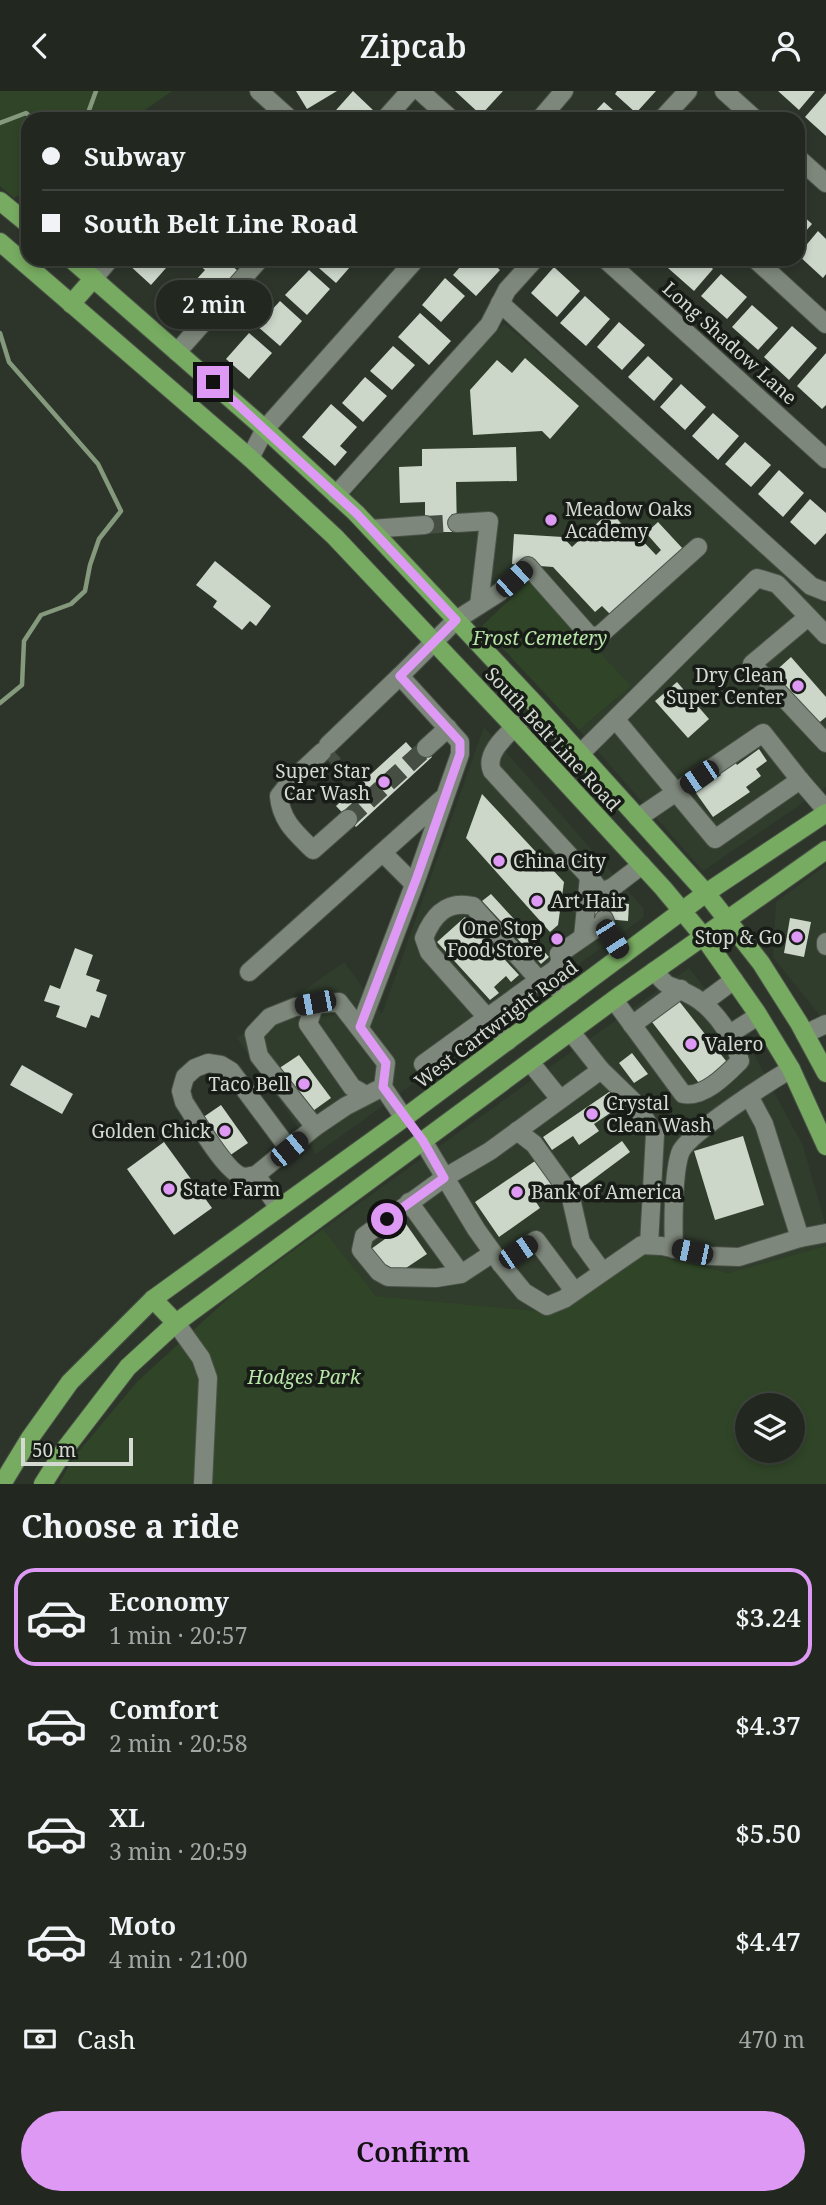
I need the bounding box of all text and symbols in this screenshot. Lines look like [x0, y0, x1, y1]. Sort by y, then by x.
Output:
text: Zipcab [359, 24, 467, 67]
icon: back [21, 27, 59, 65]
icon: person [767, 27, 805, 65]
text: Subway [84, 138, 186, 174]
text: South Belt Line Road [84, 205, 358, 241]
street label: Long Shadow Lane [657, 276, 803, 410]
callout: 2 min [155, 281, 271, 329]
text: 2 min [182, 288, 246, 320]
route end [197, 366, 229, 398]
place label: Meadow Oaks Academy [565, 496, 692, 544]
marker: Meadow Oaks Academy [543, 512, 559, 528]
car [492, 557, 537, 601]
park label: Frost Cemetery [472, 625, 607, 651]
street label: South Belt Line Road [479, 661, 627, 817]
place label: Dry Clean Super Center [666, 662, 784, 710]
marker: Dry Clean Super Center [790, 678, 806, 694]
car [676, 757, 723, 797]
place label: Super Star Car Wash [275, 758, 370, 806]
marker: Super Star Car Wash [376, 774, 392, 790]
place label: China City [513, 848, 606, 874]
marker: China City [491, 853, 507, 869]
place label: Art Hair [551, 888, 626, 914]
marker: Art Hair [529, 893, 545, 909]
place label: One Stop Food Store [447, 915, 543, 963]
car [592, 916, 633, 962]
place label: Stop & Go [695, 924, 783, 950]
marker: Stop & Go [789, 929, 805, 945]
marker: One Stop Food Store [549, 931, 565, 947]
street label: West Cartwright Road [409, 954, 583, 1094]
car [293, 989, 338, 1017]
place label: Valero [705, 1031, 763, 1057]
marker: Valero [683, 1036, 699, 1052]
place label: Taco Bell [209, 1071, 290, 1097]
marker: Taco Bell [296, 1076, 312, 1092]
place label: Crystal Clean Wash [606, 1090, 712, 1138]
marker: Crystal Clean Wash [584, 1106, 600, 1122]
place label: Golden Chick [91, 1118, 212, 1144]
marker: Golden Chick [217, 1123, 233, 1139]
car [267, 1128, 312, 1170]
place label: State Farm [183, 1176, 281, 1202]
place label: Bank of America [531, 1179, 682, 1205]
marker: State Farm [161, 1181, 177, 1197]
marker: Bank of America [509, 1184, 525, 1200]
route start [371, 1203, 403, 1235]
car [495, 1232, 542, 1272]
car [670, 1237, 715, 1267]
park label: Hodges Park [246, 1364, 362, 1390]
map controls [735, 1393, 805, 1463]
button: layers [735, 1393, 805, 1463]
scale bar [21, 1435, 133, 1467]
text: 50 m [32, 1437, 76, 1463]
text: Choose a ride [21, 1504, 240, 1547]
text: Economy [109, 1583, 229, 1619]
icon: car [25, 1586, 88, 1649]
text: $3.24 [735, 1599, 801, 1635]
text: 1 min · 20:57 [109, 1619, 247, 1651]
text: Comfort [109, 1691, 219, 1727]
icon: car [25, 1694, 88, 1757]
text: $4.37 [735, 1707, 801, 1743]
text: 2 min · 20:58 [109, 1727, 247, 1759]
text: XL [109, 1799, 145, 1835]
icon: car [25, 1802, 88, 1865]
text: $5.50 [735, 1815, 801, 1851]
text: 3 min · 20:59 [109, 1835, 247, 1867]
text: Moto [109, 1907, 176, 1943]
icon: car [25, 1910, 88, 1973]
text: $4.47 [735, 1923, 801, 1959]
text: 4 min · 21:00 [109, 1943, 247, 1975]
icon: cash [21, 2020, 59, 2058]
text: Cash [77, 2021, 136, 2057]
text: 470 m [739, 2023, 805, 2055]
button: Confirm [21, 2111, 805, 2191]

